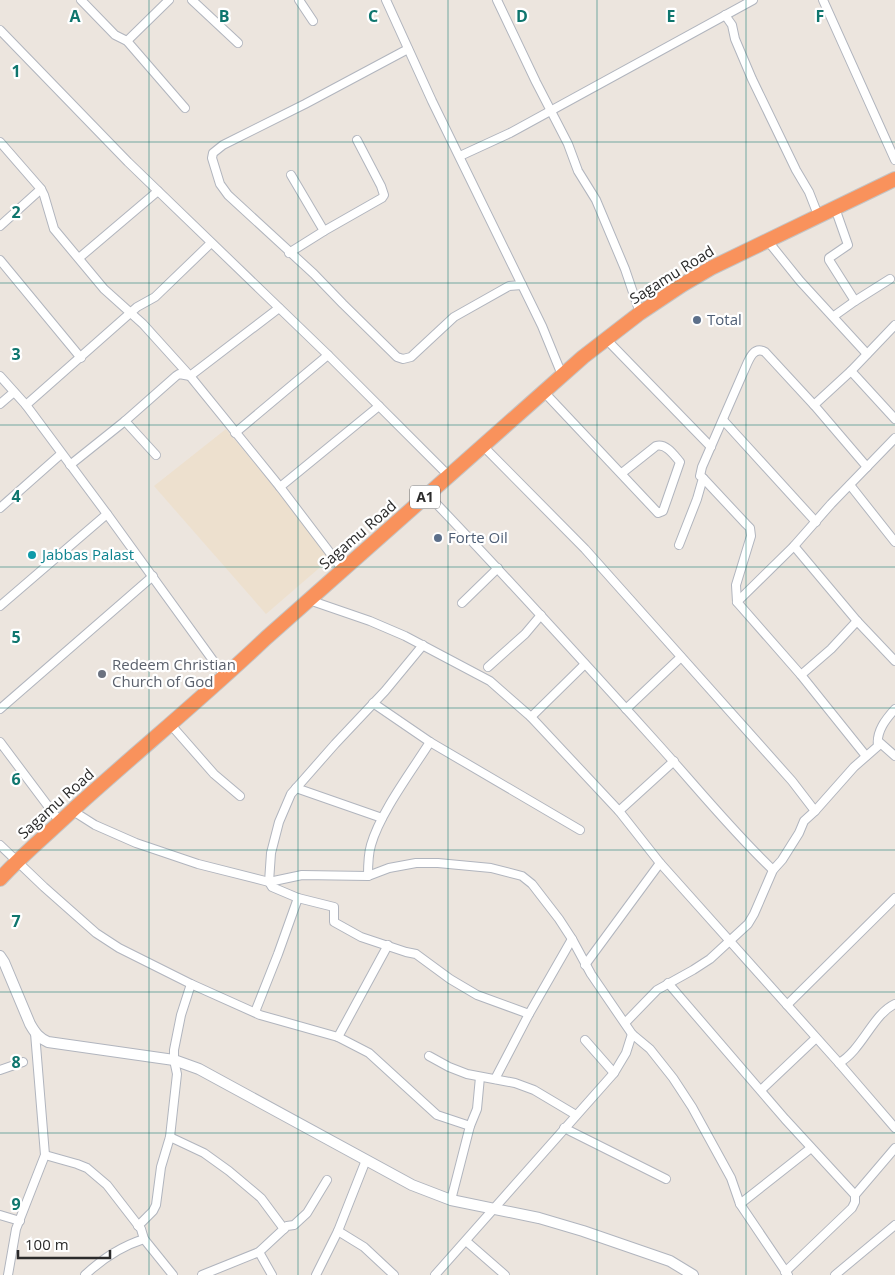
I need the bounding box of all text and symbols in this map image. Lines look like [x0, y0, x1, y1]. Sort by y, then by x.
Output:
text: A [69, 5, 81, 27]
text: B [219, 5, 229, 27]
text: C [368, 5, 378, 27]
text: D [516, 5, 528, 27]
text: E [667, 5, 676, 27]
text: F [816, 5, 824, 27]
text: 1 [11, 60, 21, 82]
text: 2 [11, 201, 21, 223]
street label: Sagamu Road [626, 240, 717, 308]
place label: Total [707, 309, 742, 329]
marker: Total [691, 314, 703, 326]
text: 3 [11, 343, 21, 365]
text: 4 [11, 485, 21, 507]
road number: A1 [410, 486, 440, 508]
street label: Sagamu Road [315, 495, 400, 573]
place label: Forte Oil [448, 527, 508, 547]
marker: Forte Oil [432, 532, 444, 544]
place label: Jabbas Palast [40, 544, 134, 564]
marker: Jabbas Palast [26, 549, 38, 561]
text: 5 [11, 626, 21, 648]
place label: Redeem Christian Church of God [112, 654, 236, 691]
marker: Redeem Christian Church of God [96, 668, 108, 680]
street label: Sagamu Road [13, 764, 98, 843]
text: 6 [11, 768, 21, 790]
text: 7 [11, 910, 21, 932]
text: 8 [11, 1051, 21, 1073]
text: 9 [11, 1193, 21, 1215]
scale bar [18, 1228, 110, 1260]
text: 100 m [25, 1234, 69, 1254]

